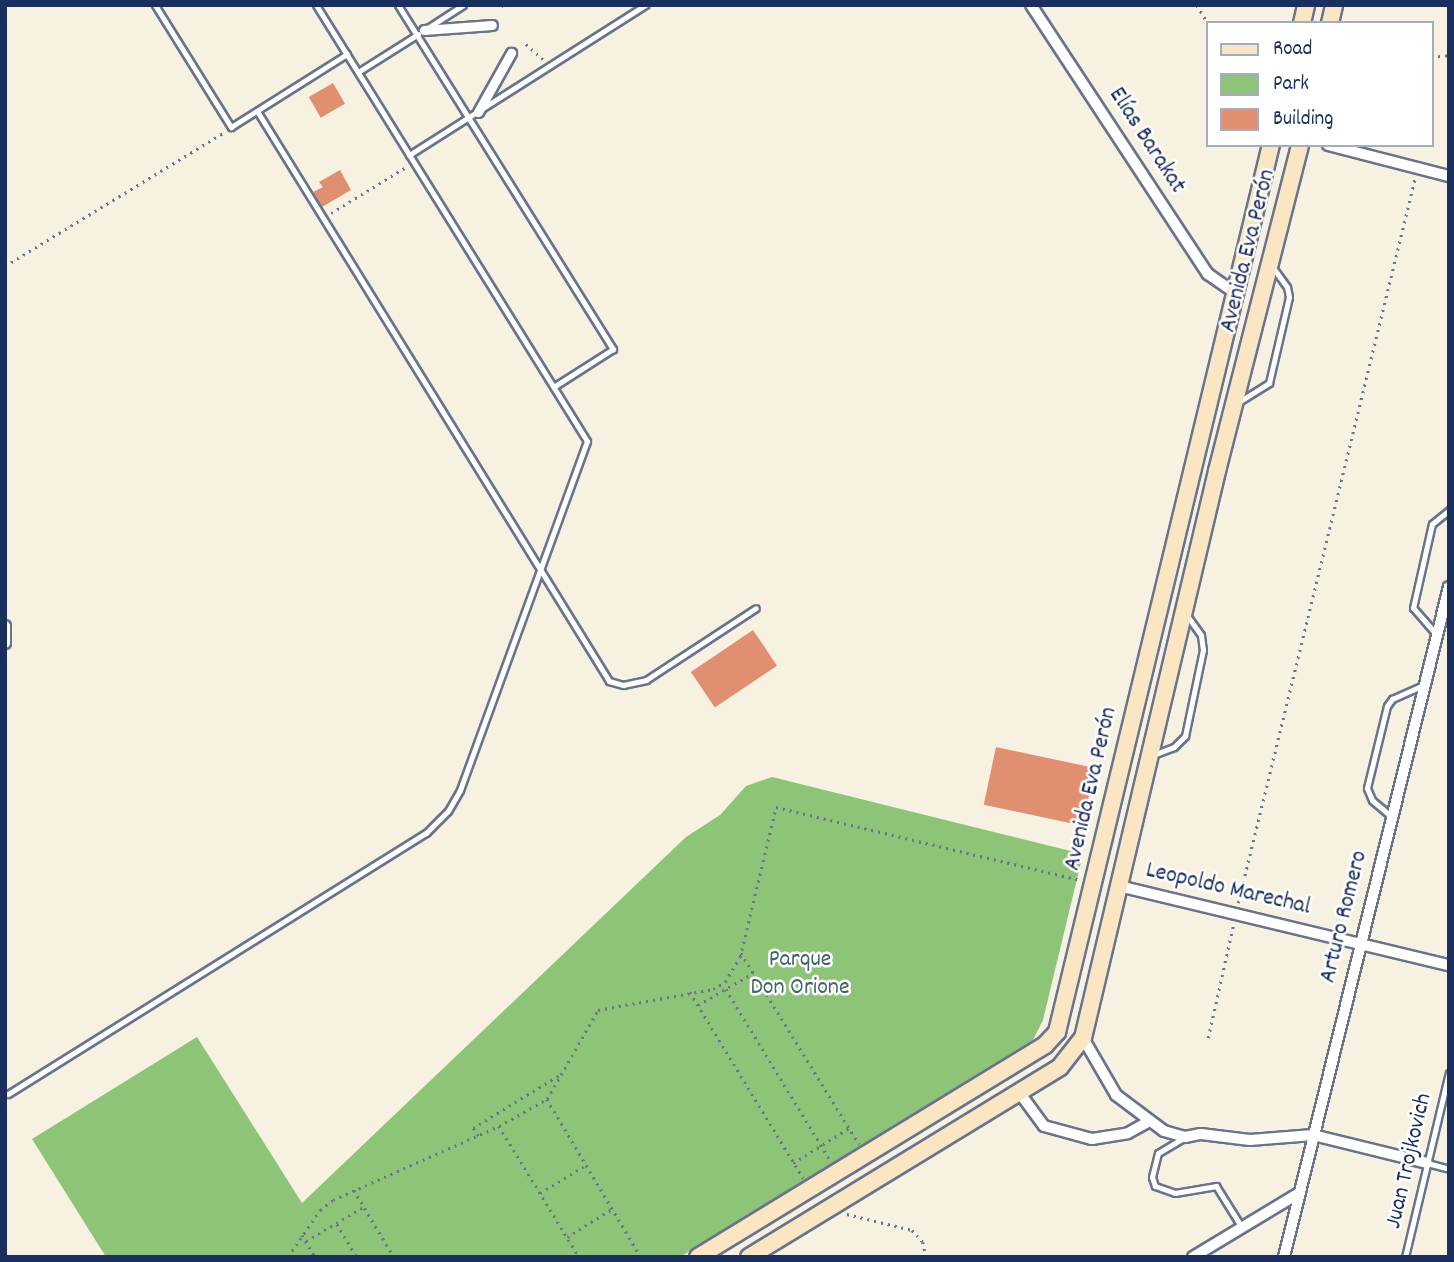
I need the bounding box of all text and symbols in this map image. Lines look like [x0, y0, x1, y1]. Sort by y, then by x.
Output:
legend [1206, 21, 1433, 147]
text: Road [1273, 35, 1312, 65]
text: Park [1273, 70, 1309, 100]
street label: Elías Barakat [1101, 83, 1191, 199]
text: Building [1273, 105, 1333, 135]
street label: Avenida Eva Perón [1215, 167, 1283, 335]
street label: Avenida Eva Perón [1059, 704, 1125, 874]
street label: Arturo Romero [1315, 848, 1375, 986]
street label: Leopoldo Marechal [1143, 857, 1313, 923]
park label: Parque Don Orione [750, 947, 850, 1003]
street label: Juan Trojkovich [1380, 1091, 1440, 1231]

